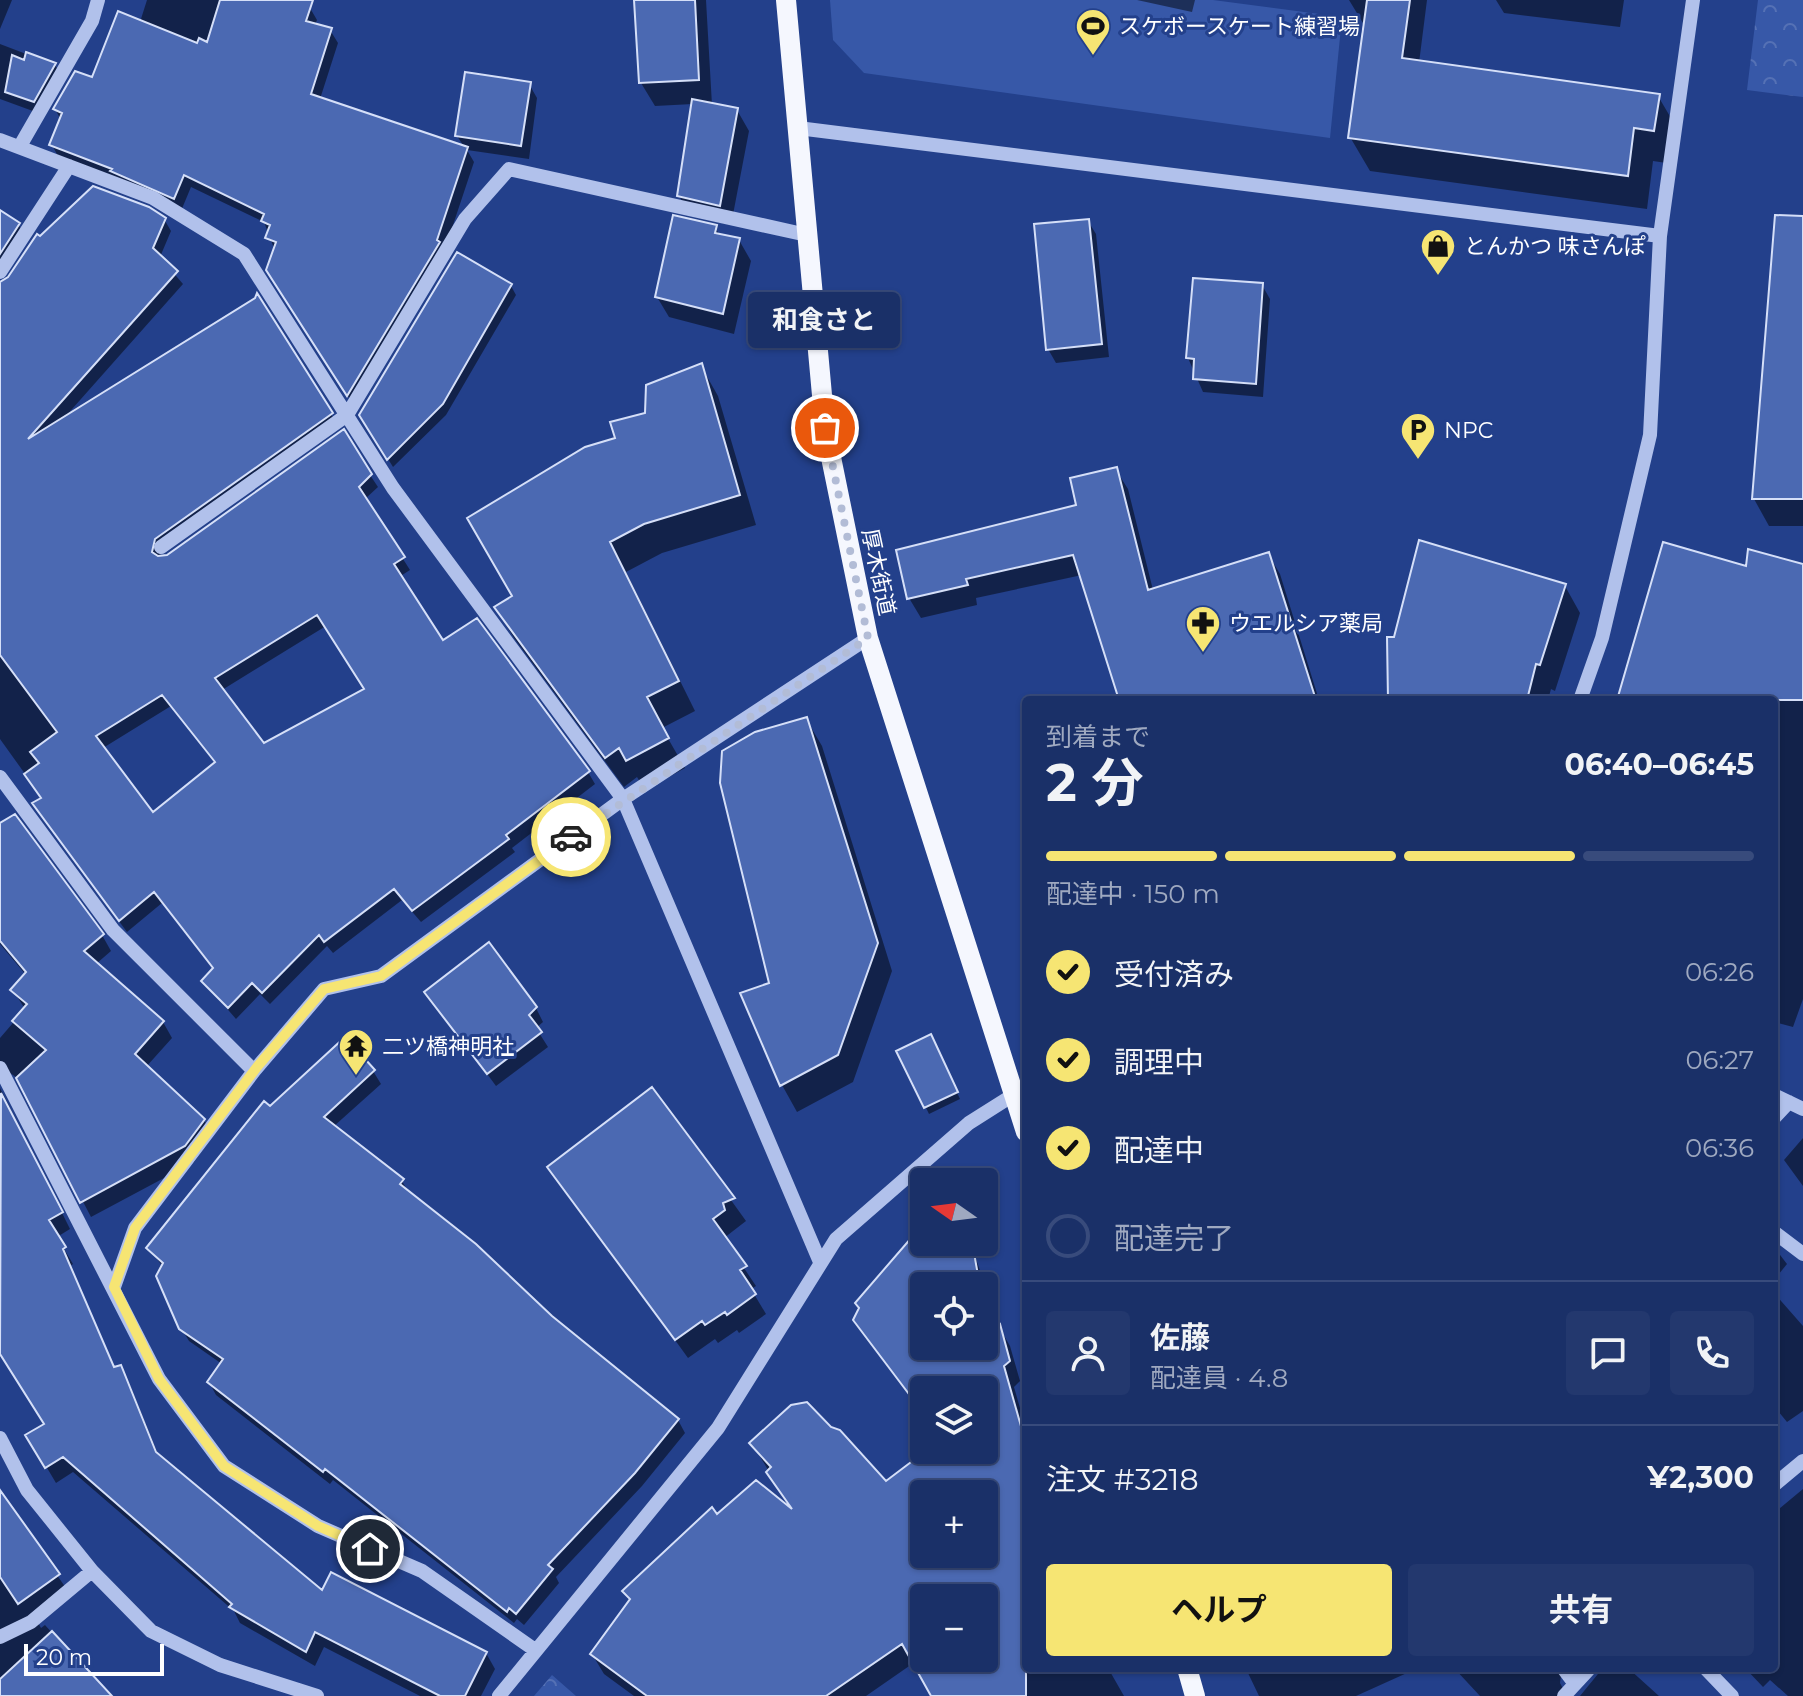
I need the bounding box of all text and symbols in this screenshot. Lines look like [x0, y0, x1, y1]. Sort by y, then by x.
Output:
sports icon: スケボースケート練習場 [1074, 7, 1112, 57]
place label: スケボースケート練習場 [1119, 13, 1360, 40]
shop icon: とんかつ 味さんぽ [1419, 227, 1457, 277]
place label: とんかつ 味さんぽ [1464, 233, 1646, 260]
callout: 和食さと [749, 292, 901, 348]
text: 和食さと [772, 304, 876, 336]
pin [791, 394, 859, 462]
icon: bag [803, 406, 847, 450]
parking icon: NPC [1399, 411, 1437, 461]
place label: NPC [1444, 417, 1493, 444]
street label: 厚木街道 [856, 526, 901, 618]
pharmacy icon: ウエルシア薬局 [1184, 604, 1222, 654]
place label: ウエルシア薬局 [1229, 610, 1383, 637]
text: 到着まで [1046, 721, 1150, 753]
text: 06:40–06:45 [1565, 746, 1754, 783]
text: 2 分 [1046, 751, 1143, 814]
courier [531, 797, 611, 877]
icon: car [549, 815, 593, 859]
text: 配達中 · 150 m [1046, 878, 1220, 910]
icon: check [1046, 950, 1090, 994]
text: 受付済み [1114, 956, 1234, 993]
text: 06:26 [1685, 956, 1754, 988]
temple icon: 二ツ橋神明社 [337, 1027, 375, 1077]
place label: 二ツ橋神明社 [382, 1033, 514, 1060]
icon: check [1046, 1038, 1090, 1082]
text: 調理中 [1114, 1044, 1204, 1081]
text: 06:27 [1685, 1044, 1754, 1076]
icon: check [1046, 1126, 1090, 1170]
text: 配達中 [1114, 1132, 1204, 1169]
text: 06:36 [1685, 1132, 1754, 1164]
north arrow [910, 1168, 998, 1256]
map controls [910, 1168, 998, 1672]
text: 配達完了 [1114, 1220, 1234, 1257]
button: locate [910, 1272, 998, 1360]
button: person [1046, 1311, 1130, 1395]
button: chat [1566, 1311, 1650, 1395]
button: phone [1670, 1311, 1754, 1395]
text: 佐藤 [1150, 1319, 1210, 1356]
text: 配達員 · 4.8 [1150, 1362, 1288, 1394]
button: layers [910, 1376, 998, 1464]
text: ¥2,300 [1647, 1459, 1754, 1496]
text: 注文 #3218 [1046, 1461, 1199, 1498]
button: + [910, 1480, 998, 1568]
pin [336, 1515, 404, 1583]
icon: home [348, 1527, 392, 1571]
button: ヘルプ [1046, 1564, 1392, 1656]
button: 共有 [1408, 1564, 1754, 1656]
button: − [910, 1584, 998, 1672]
scale bar [24, 1640, 164, 1676]
text: 20 m [36, 1644, 92, 1671]

